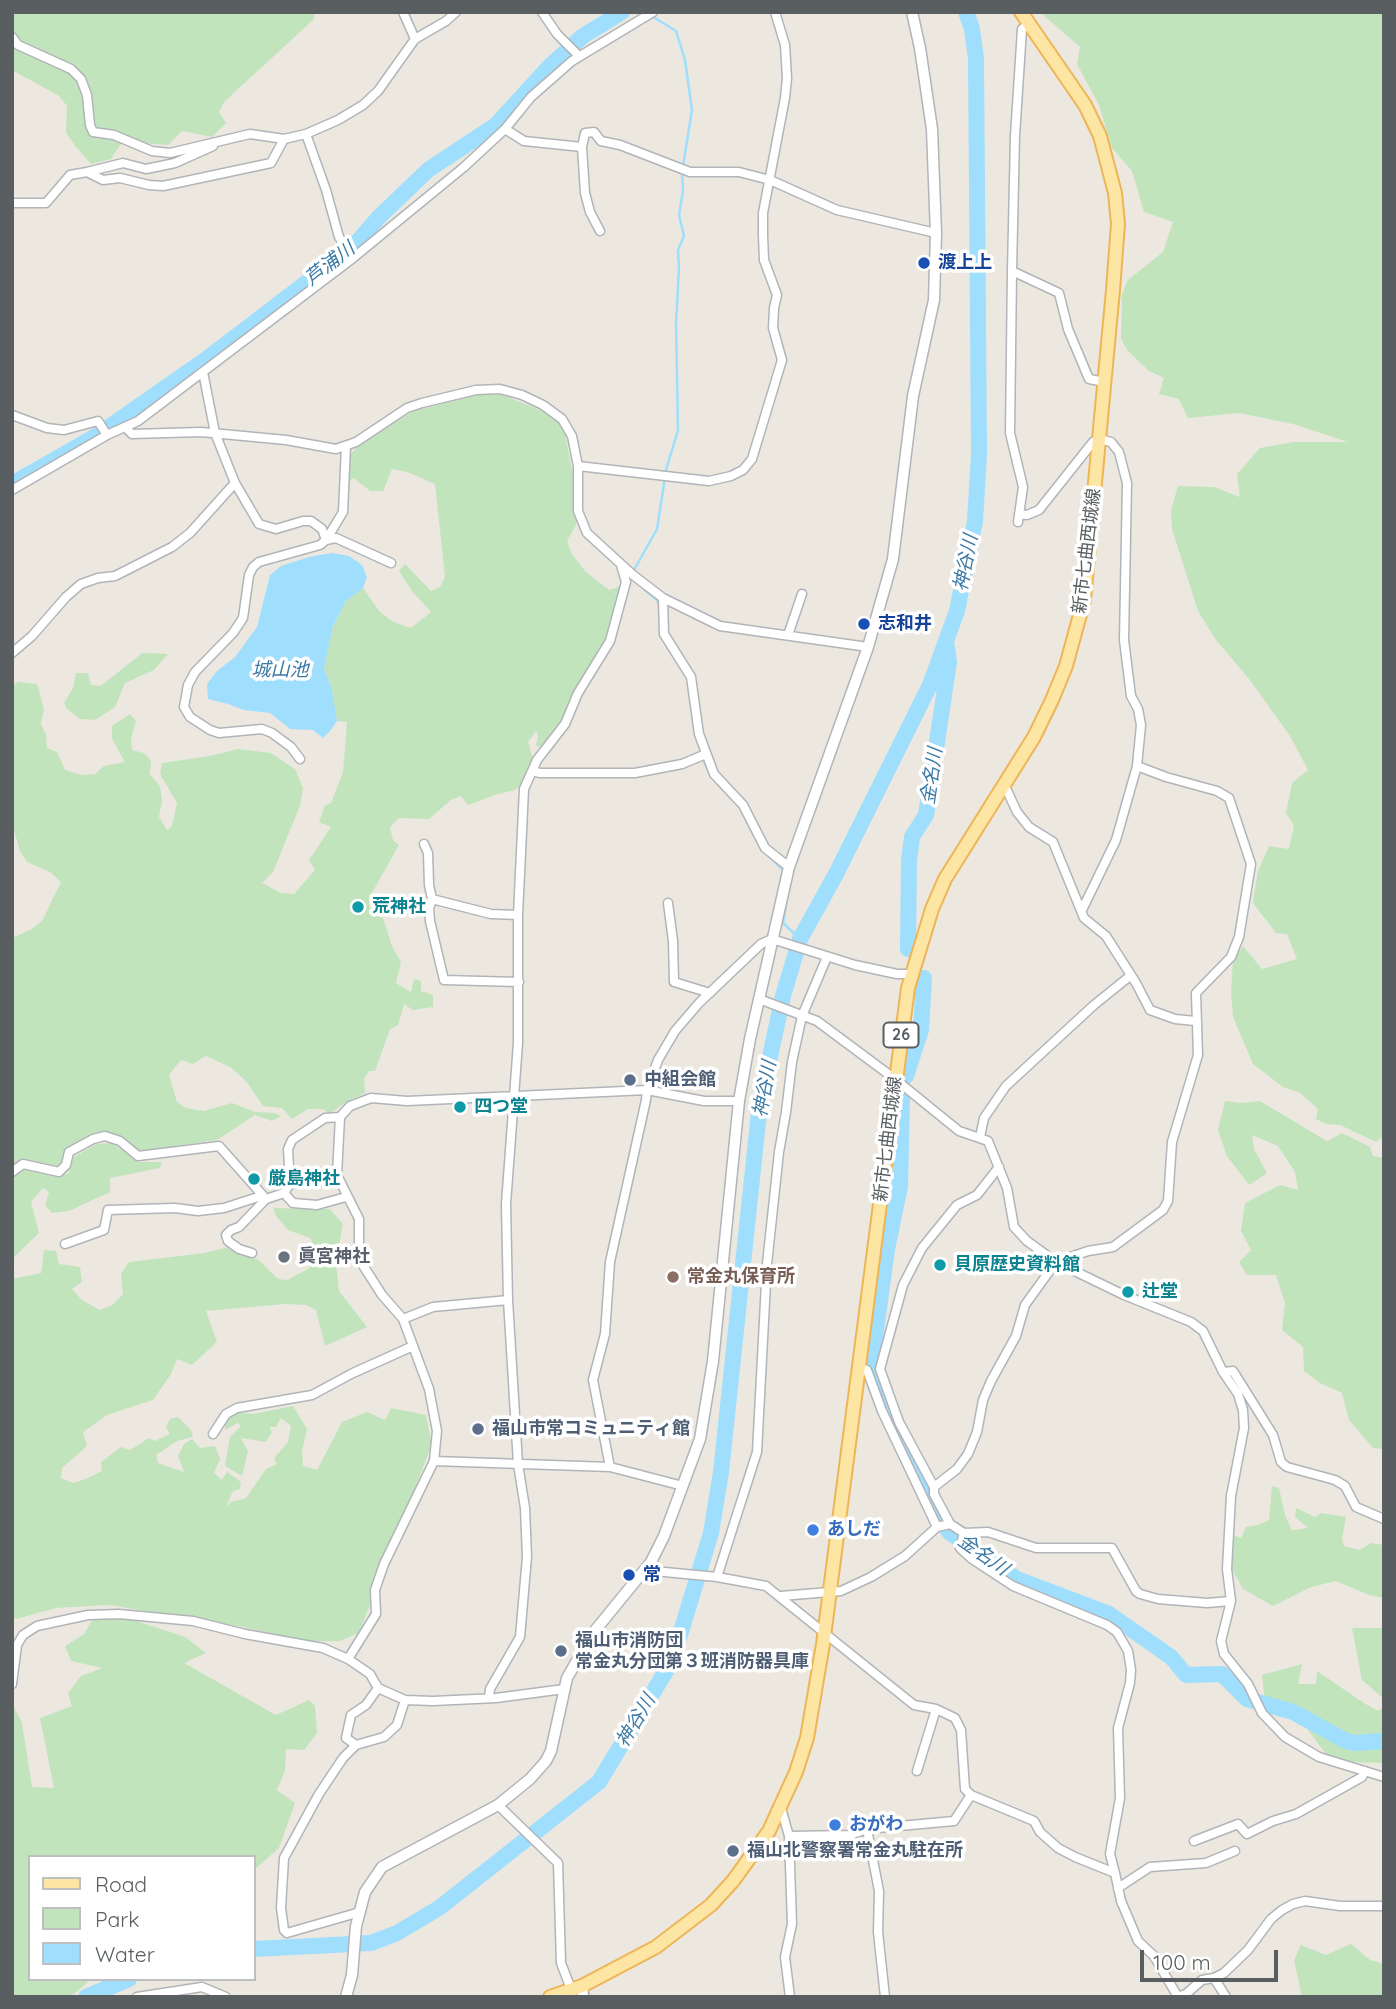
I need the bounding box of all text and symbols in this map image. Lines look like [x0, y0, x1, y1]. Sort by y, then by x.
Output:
water label: 芦浦川 [301, 237, 359, 291]
place label: 渡上上 [938, 252, 992, 274]
marker: 渡上上 [916, 255, 932, 271]
street label: 新市七曲西城線 [1069, 487, 1105, 615]
water label: 神谷川 [949, 533, 983, 593]
place label: 志和井 [878, 613, 932, 635]
marker: 志和井 [856, 616, 872, 632]
water label: 城山池 [252, 659, 308, 681]
water label: 金名川 [917, 746, 947, 806]
place label: 荒神社 [372, 896, 426, 918]
marker: 荒神社 [350, 899, 366, 915]
road number: 26 [884, 1023, 918, 1048]
water label: 神谷川 [749, 1059, 781, 1119]
place label: 中組会館 [644, 1069, 716, 1091]
marker: 中組会館 [622, 1072, 638, 1088]
street label: 新市七曲西城線 [870, 1075, 906, 1203]
place label: 四つ堂 [474, 1096, 528, 1118]
marker: 四つ堂 [452, 1099, 468, 1115]
place label: 厳島神社 [268, 1168, 340, 1190]
marker: 厳島神社 [246, 1171, 262, 1187]
place label: 眞宮神社 [298, 1246, 370, 1268]
marker: 眞宮神社 [276, 1249, 292, 1265]
place label: 貝原歴史資料館 [954, 1254, 1080, 1276]
marker: 貝原歴史資料館 [932, 1257, 948, 1273]
place label: 常金丸保育所 [687, 1266, 795, 1288]
marker: 常金丸保育所 [665, 1269, 681, 1285]
place label: 辻堂 [1142, 1281, 1178, 1303]
marker: 辻堂 [1120, 1284, 1136, 1300]
place label: 福山市常コミュニティ館 [492, 1418, 690, 1440]
marker: 福山市常コミュニティ館 [470, 1421, 486, 1437]
place label: あしだ [827, 1519, 881, 1541]
marker: あしだ [805, 1522, 821, 1538]
water label: 金名川 [953, 1529, 1013, 1581]
place label: 常 [643, 1564, 661, 1586]
marker: 常 [621, 1567, 637, 1583]
place label: 福山市消防団 常金丸分団第３班消防器具庫 [575, 1630, 809, 1672]
marker: 福山市消防団 常金丸分団第３班消防器具庫 [553, 1643, 569, 1659]
water label: 神谷川 [612, 1691, 660, 1751]
place label: おがわ [849, 1814, 903, 1836]
marker: おがわ [827, 1817, 843, 1833]
place label: 福山北警察署常金丸駐在所 [747, 1840, 963, 1862]
marker: 福山北警察署常金丸駐在所 [725, 1843, 741, 1859]
legend [28, 1855, 256, 1981]
text: Road [95, 1871, 147, 1897]
text: Park [95, 1906, 139, 1932]
scale bar [1144, 1936, 1282, 1980]
text: Water [95, 1941, 155, 1967]
text: 100 m [1153, 1949, 1211, 1975]

